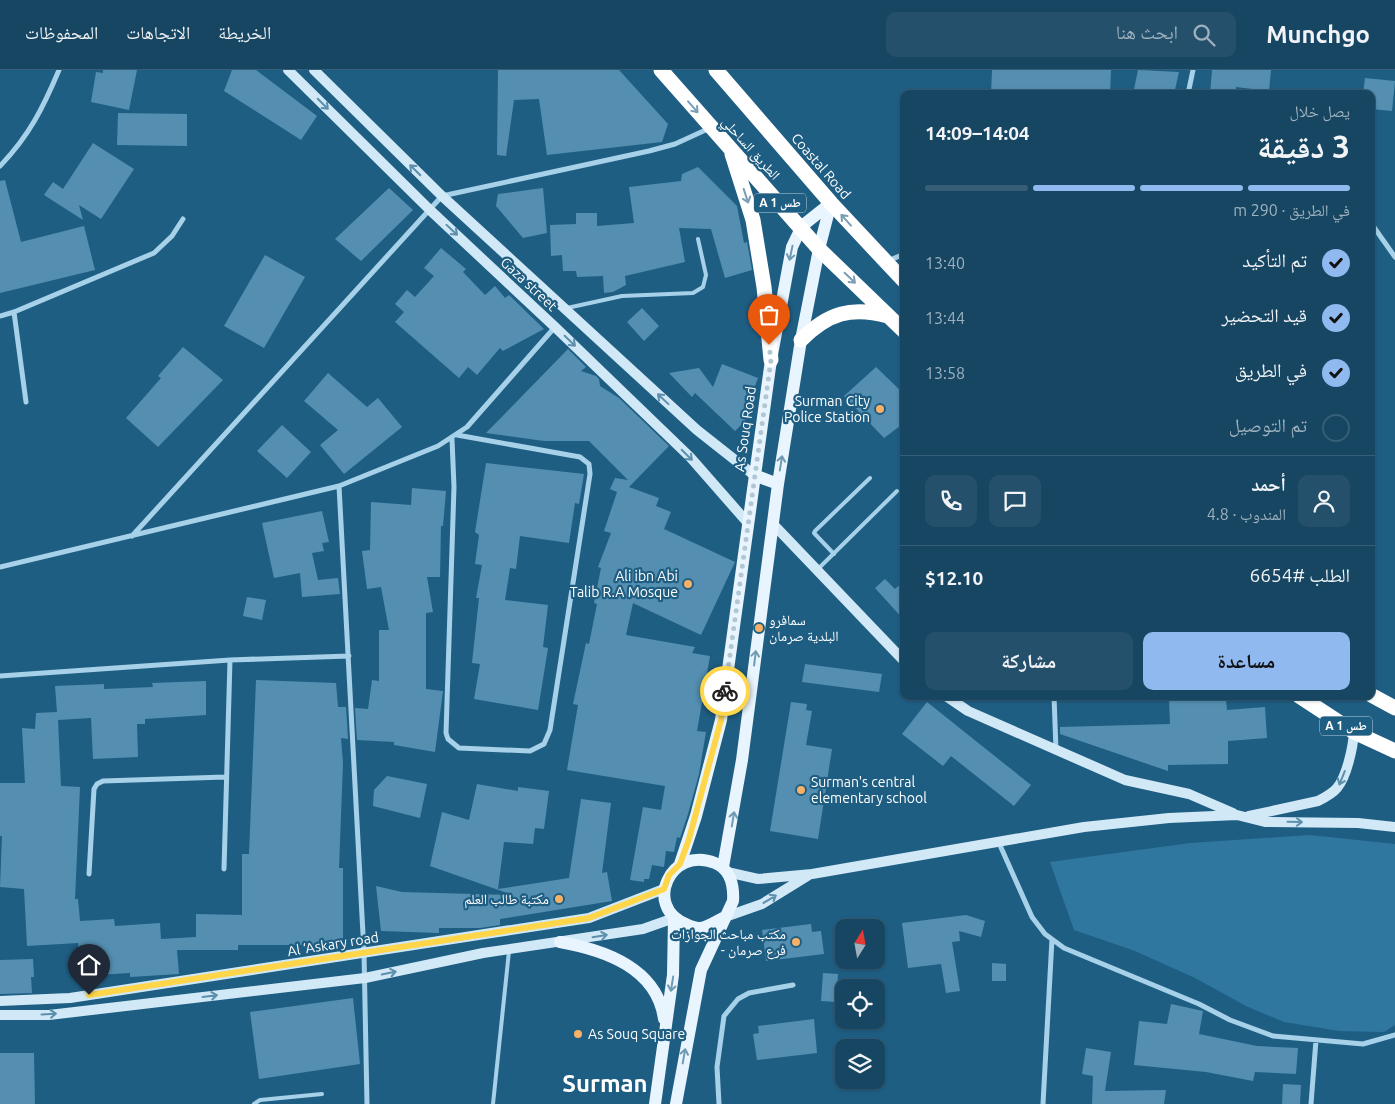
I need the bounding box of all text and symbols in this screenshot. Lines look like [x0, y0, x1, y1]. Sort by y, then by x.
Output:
search box [886, 12, 1236, 57]
text: ابحث هنا [1116, 21, 1178, 43]
icon: search [1190, 21, 1218, 49]
text: Munchgo [1266, 21, 1370, 48]
text: المحفوظات [25, 22, 98, 42]
text: الاتجاهات [126, 22, 190, 42]
text: الخريطة [218, 22, 271, 42]
one-way arrow [317, 98, 329, 110]
one-way arrow [687, 100, 698, 113]
text: يصل خلال [1289, 102, 1350, 120]
street label: الطريق الساحلي [716, 113, 783, 185]
text: 14:04–14:09 [925, 122, 1030, 144]
text: 3 دقيقة [1257, 128, 1350, 164]
street label: Coastal Road [788, 130, 854, 202]
one-way arrow [409, 164, 421, 176]
one-way arrow [741, 188, 751, 204]
road number: A 1 طس [754, 194, 806, 212]
text: في الطريق · 290 m [1233, 201, 1350, 219]
one-way arrow [840, 214, 852, 227]
one-way arrow [445, 224, 458, 236]
one-way arrow [786, 245, 795, 261]
text: تم التأكيد [1242, 249, 1307, 271]
icon: check [1322, 249, 1350, 277]
street label: Gaza street [498, 254, 561, 314]
text: 13:40 [925, 254, 965, 272]
one-way arrow [844, 272, 856, 284]
pin [748, 294, 790, 345]
icon: bag [755, 301, 783, 329]
text: قيد التحضير [1221, 304, 1307, 326]
icon: check [1322, 304, 1350, 332]
text: 13:44 [925, 309, 965, 327]
one-way arrow [564, 335, 577, 347]
text: في الطريق [1235, 359, 1307, 381]
icon: check [1322, 359, 1350, 387]
text: 13:58 [925, 364, 965, 382]
street label: As Souq Road [731, 385, 759, 473]
one-way arrow [656, 393, 669, 405]
place label: Surman City Police Station [784, 393, 870, 425]
marker: Surman City Police Station [874, 403, 886, 415]
text: تم التوصيل [1229, 414, 1307, 436]
one-way arrow [681, 448, 693, 461]
one-way arrow [777, 455, 787, 471]
text: أحمد [1251, 473, 1286, 495]
button: phone [925, 475, 977, 527]
button: chat [989, 475, 1041, 527]
button: person [1298, 475, 1350, 527]
text: المندوب · 4.8 [1207, 505, 1286, 523]
text: الطلب #6654 [1250, 564, 1350, 586]
text: $12.10 [925, 567, 983, 589]
place label: Ali ibn Abi Talib R.A Mosque [570, 568, 678, 600]
marker: Ali ibn Abi Talib R.A Mosque [682, 578, 694, 590]
place label: سمافرو البلدية صرمان [769, 612, 839, 645]
marker: سمافرو البلدية صرمان [753, 622, 765, 634]
button: مشاركة [925, 632, 1133, 690]
button: مساعدة [1143, 632, 1350, 690]
one-way arrow [751, 651, 761, 667]
courier [700, 666, 750, 716]
icon: bike [711, 677, 739, 705]
road number: A 1 طس [1320, 716, 1372, 736]
one-way arrow [1336, 770, 1346, 785]
place label: Surman's central elementary school [811, 774, 927, 806]
marker: Surman's central elementary school [795, 784, 807, 796]
one-way arrow [729, 812, 739, 828]
one-way arrow [1286, 817, 1303, 827]
place label: مكتبة طالب العلم [464, 891, 549, 909]
marker: مكتبة طالب العلم [553, 893, 565, 905]
one-way arrow [763, 893, 777, 903]
north arrow [835, 919, 885, 969]
map controls [835, 919, 885, 1089]
place label: مكتب مباحث الجوازات - فرع صرمان [671, 926, 786, 960]
street label: Al ‘Askary road [286, 929, 380, 959]
one-way arrow [592, 930, 608, 940]
marker: مكتب مباحث الجوازات - فرع صرمان [790, 936, 802, 948]
pin [68, 944, 110, 995]
icon: home [75, 951, 103, 979]
one-way arrow [380, 968, 396, 977]
one-way arrow [666, 976, 676, 992]
button: locate [835, 979, 885, 1029]
one-way arrow [202, 991, 218, 1001]
one-way arrow [40, 1010, 56, 1019]
place label: As Souq Square [588, 1026, 685, 1042]
marker: As Souq Square [572, 1028, 584, 1040]
button: layers [835, 1039, 885, 1089]
one-way arrow [680, 1048, 690, 1064]
district label: Surman [562, 1070, 648, 1097]

